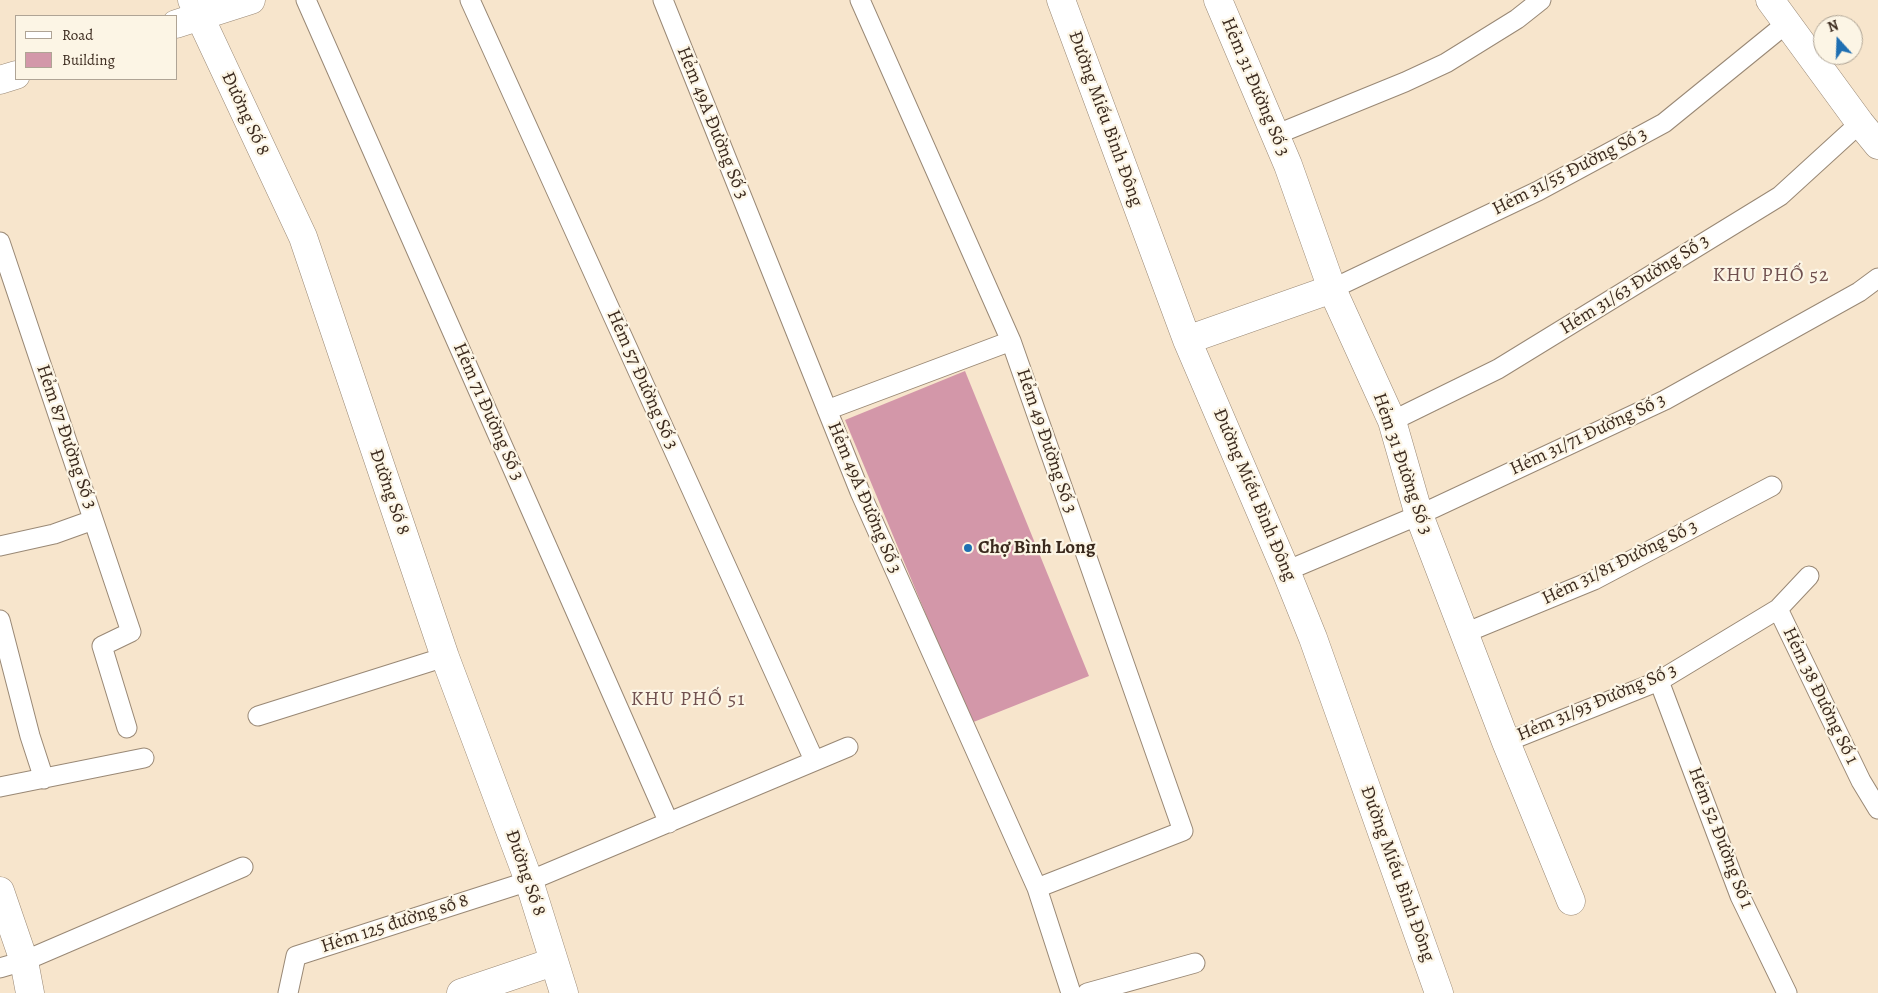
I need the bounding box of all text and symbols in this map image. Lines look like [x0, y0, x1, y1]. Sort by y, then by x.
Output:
street label: Hẻm 31 Đường Số 3 [1215, 14, 1295, 160]
legend [15, 15, 178, 80]
north arrow [1813, 15, 1863, 65]
text: N [1825, 16, 1841, 37]
text: Road [62, 25, 93, 45]
street label: Đường Miếu Bình Đông [1063, 28, 1147, 210]
street label: Hẻm 49A Đường Số 3 [671, 43, 753, 203]
text: Building [62, 50, 115, 70]
street label: Đường Số 8 [216, 69, 274, 159]
street label: Hẻm 31/55 Đường Số 3 [1489, 123, 1651, 221]
street label: Hẻm 31/63 Đường Số 3 [1556, 230, 1714, 340]
district label: KHU PHỐ 52 [1711, 264, 1831, 288]
street label: Hẻm 57 Đường Số 3 [601, 307, 683, 453]
street label: Hẻm 71 Đường Số 3 [447, 339, 529, 485]
street label: Hẻm 87 Đường Số 3 [31, 362, 101, 512]
street label: Hẻm 49 Đường Số 3 [1011, 366, 1081, 516]
street label: Hẻm 31/71 Đường Số 3 [1506, 389, 1670, 481]
street label: Hẻm 31 Đường Số 3 [1367, 390, 1437, 538]
street label: Đường Miếu Bình Đông [1207, 405, 1301, 585]
street label: Hẻm 49A Đường Số 3 [822, 419, 906, 577]
street label: Đường Số 8 [364, 446, 414, 538]
street label: Hẻm 31/81 Đường Số 3 [1538, 515, 1702, 611]
place label: Chợ Bình Long [978, 537, 1095, 559]
marker: Chợ Bình Long [962, 542, 974, 554]
street label: Hẻm 38 Đường Số 1 [1777, 624, 1863, 768]
street label: Hẻm 31/93 Đường Số 3 [1514, 659, 1680, 747]
district label: KHU PHỐ 51 [629, 688, 747, 712]
street label: Hẻm 52 Đường Số 1 [1682, 764, 1758, 912]
street label: Đường Miếu Bình Đông [1355, 783, 1439, 965]
street label: Đường Số 8 [500, 827, 550, 919]
street label: Hẻm 125 đường số 8 [318, 889, 472, 959]

